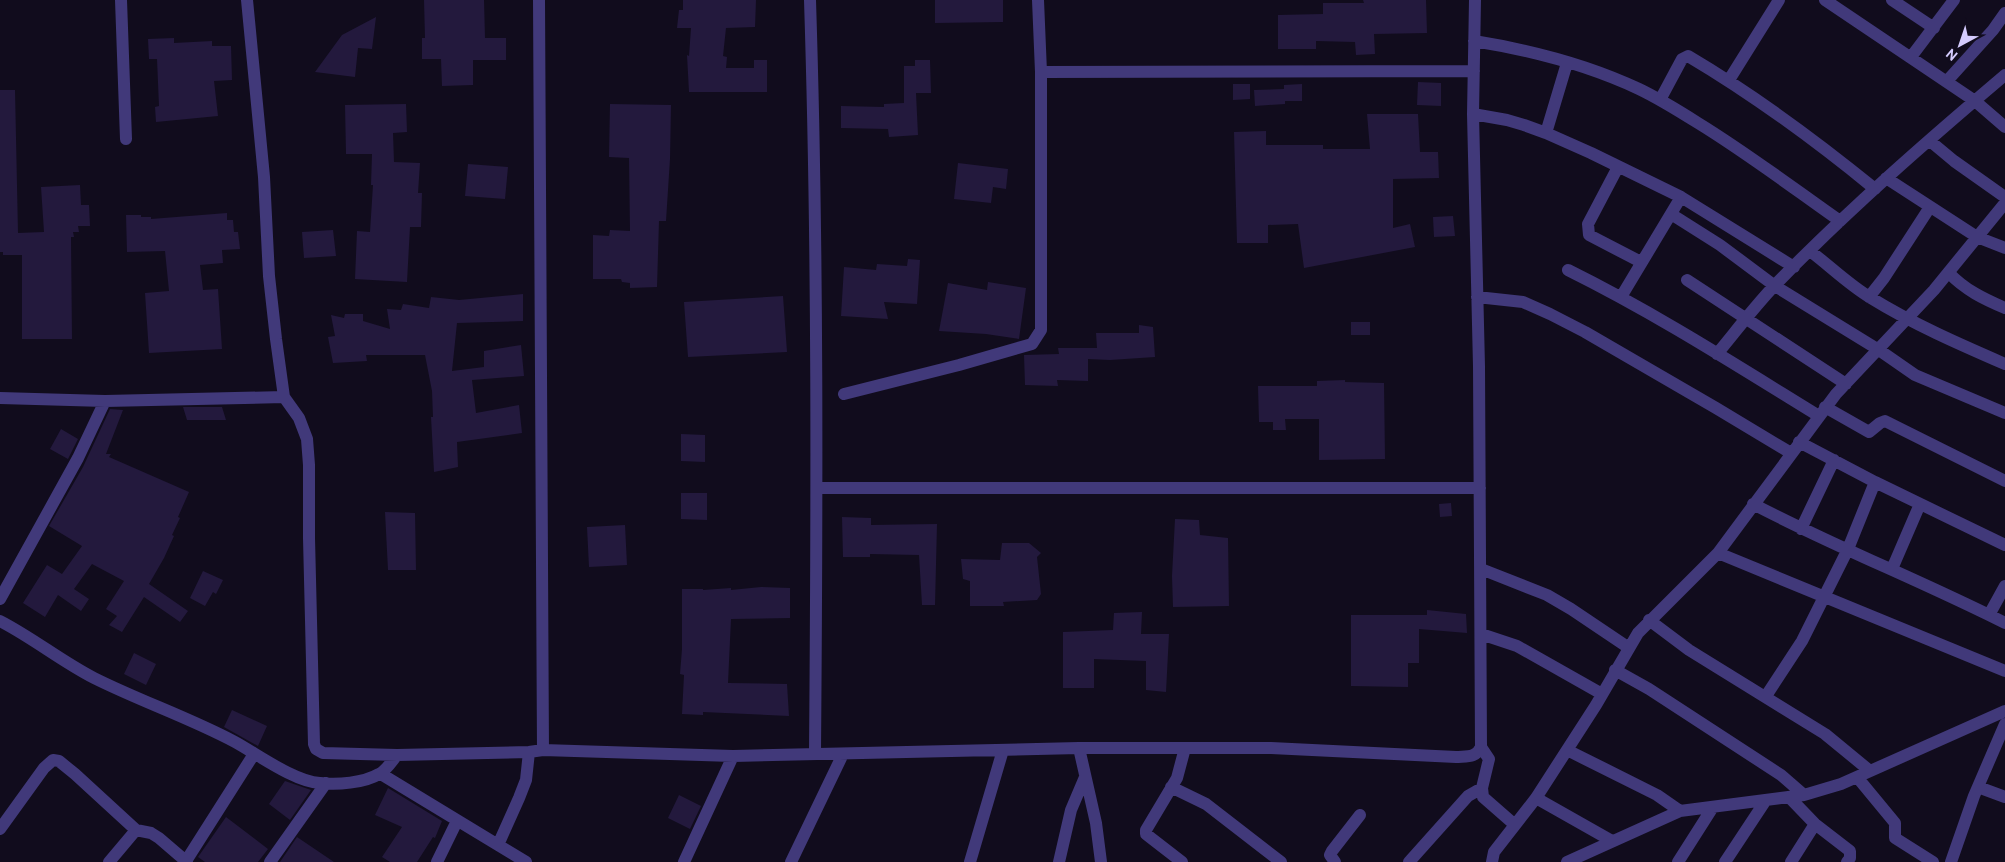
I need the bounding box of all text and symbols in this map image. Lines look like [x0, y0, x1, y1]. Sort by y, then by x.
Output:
north arrow [1935, 20, 1985, 70]
text: N [1943, 44, 1962, 64]

